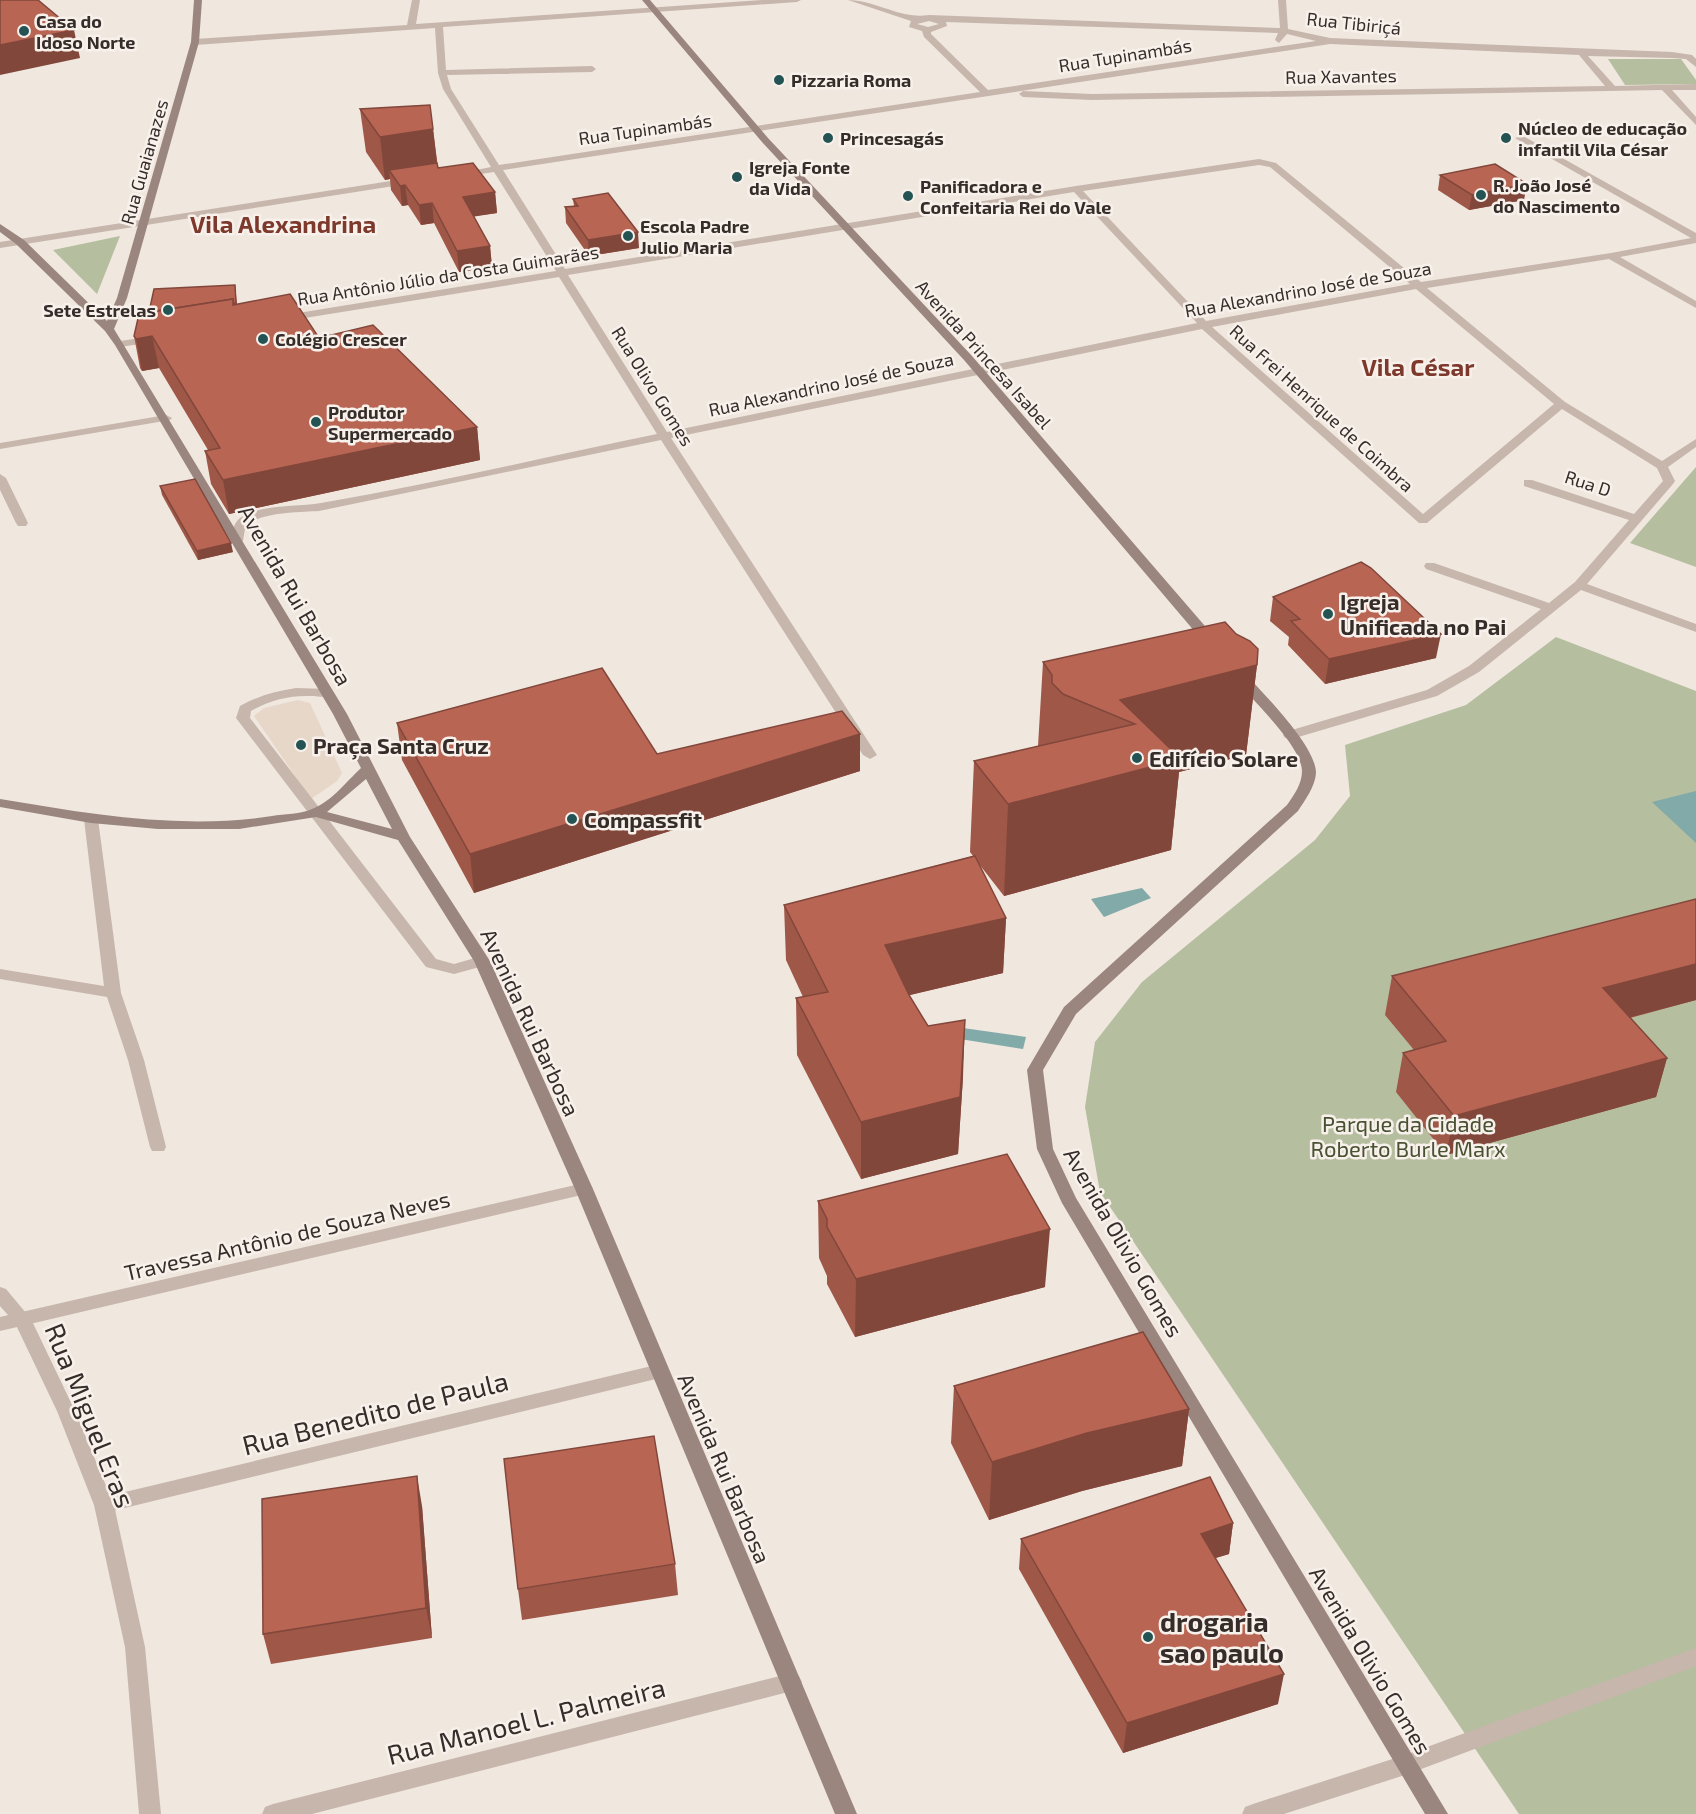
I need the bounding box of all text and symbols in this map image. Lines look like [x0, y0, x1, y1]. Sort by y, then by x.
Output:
street label: Rua Tibiriçá [1306, 7, 1402, 40]
place label: Casa do Idoso Norte [36, 10, 136, 53]
marker: Casa do Idoso Norte [17, 24, 31, 38]
street label: Rua Tupinambás [1057, 34, 1193, 76]
street label: Rua Xavantes [1285, 64, 1397, 88]
place label: Pizzaria Roma [791, 69, 911, 91]
marker: Pizzaria Roma [772, 73, 786, 87]
street label: Rua Guaianazes [116, 97, 172, 227]
street label: Rua Tupinambás [577, 109, 713, 149]
place label: Núcleo de educação infantil Vila César [1518, 117, 1687, 160]
place label: Princesagás [840, 127, 944, 149]
marker: Princesagás [821, 131, 835, 145]
marker: Núcleo de educação infantil Vila César [1499, 131, 1513, 145]
place label: Igreja Fonte da Vida [749, 156, 850, 199]
marker: Igreja Fonte da Vida [730, 170, 744, 184]
place label: R. João José do Nascimento [1493, 174, 1620, 217]
place label: Panificadora e Confeitaria Rei do Vale [920, 175, 1111, 218]
marker: R. João José do Nascimento [1474, 188, 1488, 202]
marker: Panificadora e Confeitaria Rei do Vale [901, 189, 915, 203]
district label: Vila Alexandrina [190, 209, 376, 238]
place label: Escola Padre Julio Maria [640, 215, 749, 258]
marker: Escola Padre Julio Maria [621, 229, 635, 243]
street label: Rua Antônio Júlio da Costa Guimarães [296, 240, 600, 310]
street label: Rua Alexandrino José de Souza [1183, 256, 1433, 322]
street label: Avenida Princesa Isabel [912, 275, 1057, 433]
place label: Sete Estrelas [43, 299, 156, 321]
marker: Sete Estrelas [161, 303, 175, 317]
street label: Rua Frei Henrique de Coimbra [1225, 320, 1419, 496]
street label: Rua Olivo Gomes [607, 322, 699, 450]
place label: Colégio Crescer [275, 328, 407, 350]
marker: Colégio Crescer [256, 332, 270, 346]
street label: Rua Alexandrino José de Souza [706, 347, 956, 421]
district label: Vila César [1361, 352, 1475, 381]
place label: Produtor Supermercado [328, 401, 452, 444]
marker: Produtor Supermercado [309, 415, 323, 429]
street label: Rua D [1562, 465, 1614, 501]
street label: Avenida Rui Barbosa [234, 500, 358, 690]
place label: Igreja Unificada no Pai [1340, 588, 1506, 639]
marker: Igreja Unificada no Pai [1321, 607, 1335, 621]
place label: Praça Santa Cruz [313, 732, 489, 760]
marker: Praça Santa Cruz [294, 738, 308, 752]
place label: Edifício Solare [1149, 745, 1298, 771]
marker: Edifício Solare [1130, 751, 1144, 765]
place label: Compassfit [584, 806, 702, 832]
marker: Compassfit [565, 812, 579, 826]
street label: Avenida Rui Barbosa [476, 924, 586, 1120]
park label: Parque da Cidade Roberto Burle Marx [1310, 1110, 1506, 1161]
street label: Avenida Olivio Gomes [1059, 1143, 1189, 1341]
street label: Travessa Antônio de Souza Neves [122, 1185, 452, 1285]
street label: Rua Miguel Eras [39, 1318, 143, 1512]
street label: Rua Benedito de Paula [239, 1363, 511, 1461]
street label: Avenida Rui Barbosa [673, 1369, 777, 1567]
street label: Avenida Olivio Gomes [1305, 1562, 1437, 1758]
place label: drogaria sao paulo [1160, 1605, 1284, 1668]
marker: drogaria sao paulo [1141, 1630, 1155, 1644]
street label: Rua Manoel L. Palmeira [384, 1670, 668, 1770]

